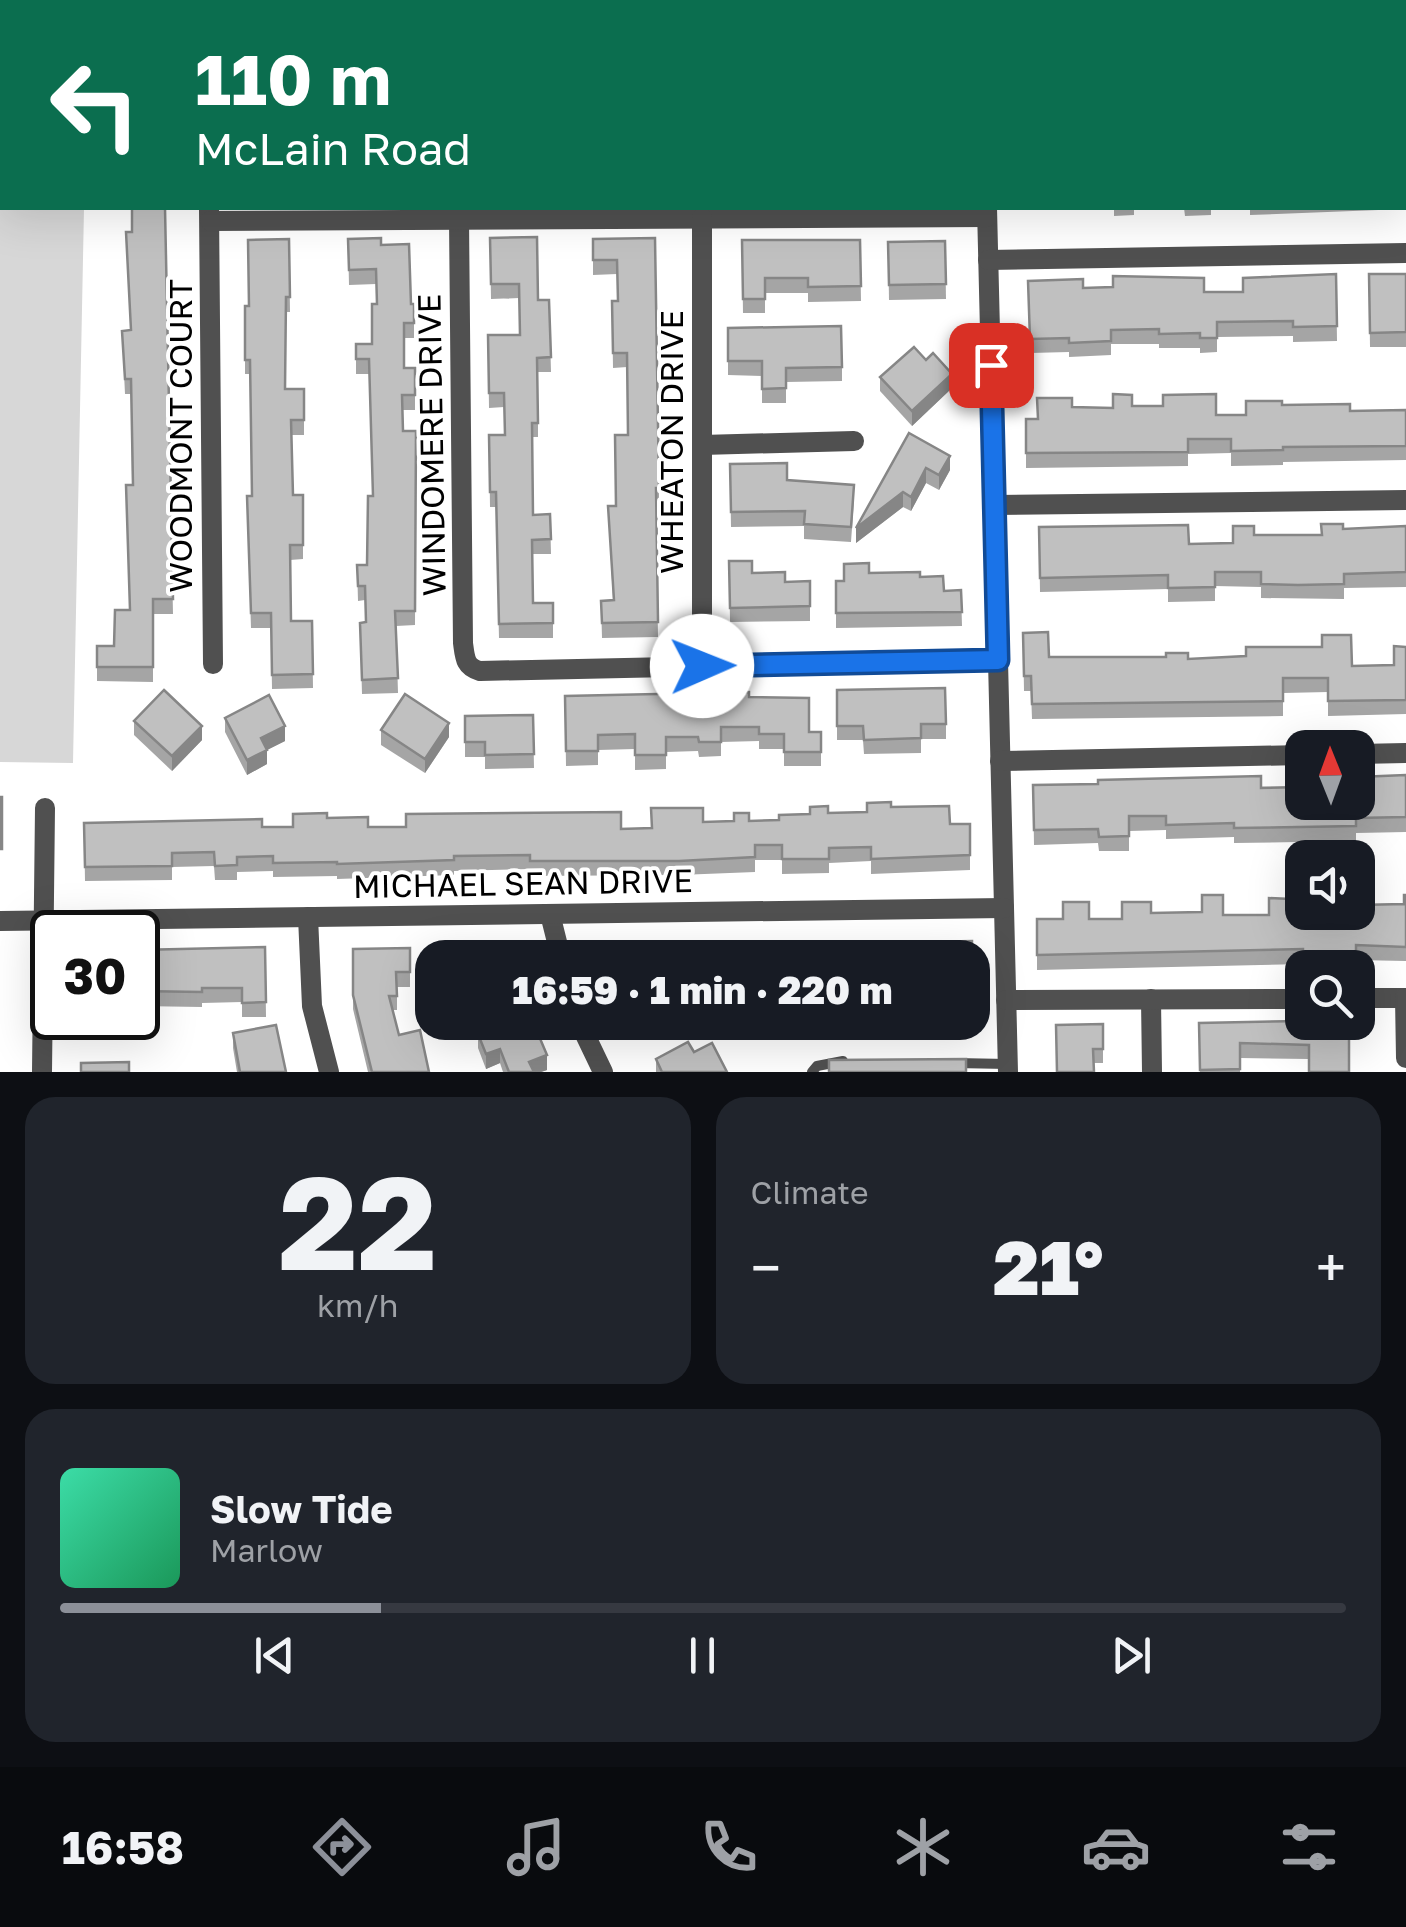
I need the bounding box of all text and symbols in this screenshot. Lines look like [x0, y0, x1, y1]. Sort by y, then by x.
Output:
text: 110 m [195, 36, 391, 120]
icon: left [30, 40, 160, 170]
text: McLain Road [195, 121, 471, 175]
street label: WOODMONT COURT [161, 279, 199, 593]
street label: WINDOMERE DRIVE [409, 293, 453, 597]
street label: WHEATON DRIVE [652, 310, 690, 574]
pin [949, 323, 1034, 408]
icon: arrive [964, 338, 1019, 393]
position arrow [650, 614, 754, 718]
north arrow [1285, 730, 1375, 820]
map controls [1285, 730, 1375, 1040]
button: sound [1285, 840, 1375, 930]
street label: MICHAEL SEAN DRIVE [353, 861, 693, 905]
speed limit sign: 30 [30, 910, 160, 1040]
button: search [1285, 950, 1375, 1040]
text: 16:59 · 1 min · 220 m [512, 967, 893, 1012]
text: 22 [278, 1143, 437, 1299]
text: Climate [751, 1173, 869, 1211]
text: 21° [993, 1221, 1103, 1312]
text: − [751, 1234, 781, 1300]
text: + [1316, 1234, 1346, 1300]
text: km/h [317, 1286, 398, 1324]
text: Slow Tide [210, 1486, 393, 1531]
text: Marlow [210, 1531, 323, 1569]
icon: previous [247, 1628, 302, 1683]
icon: pause [675, 1628, 730, 1683]
icon: next [1104, 1628, 1159, 1683]
icon: directions [307, 1812, 377, 1882]
icon: music [501, 1812, 571, 1882]
icon: phone [694, 1812, 764, 1882]
icon: climate [888, 1812, 958, 1882]
icon: car [1081, 1812, 1151, 1882]
icon: filters [1274, 1812, 1344, 1882]
text: 16:58 [62, 1820, 184, 1874]

